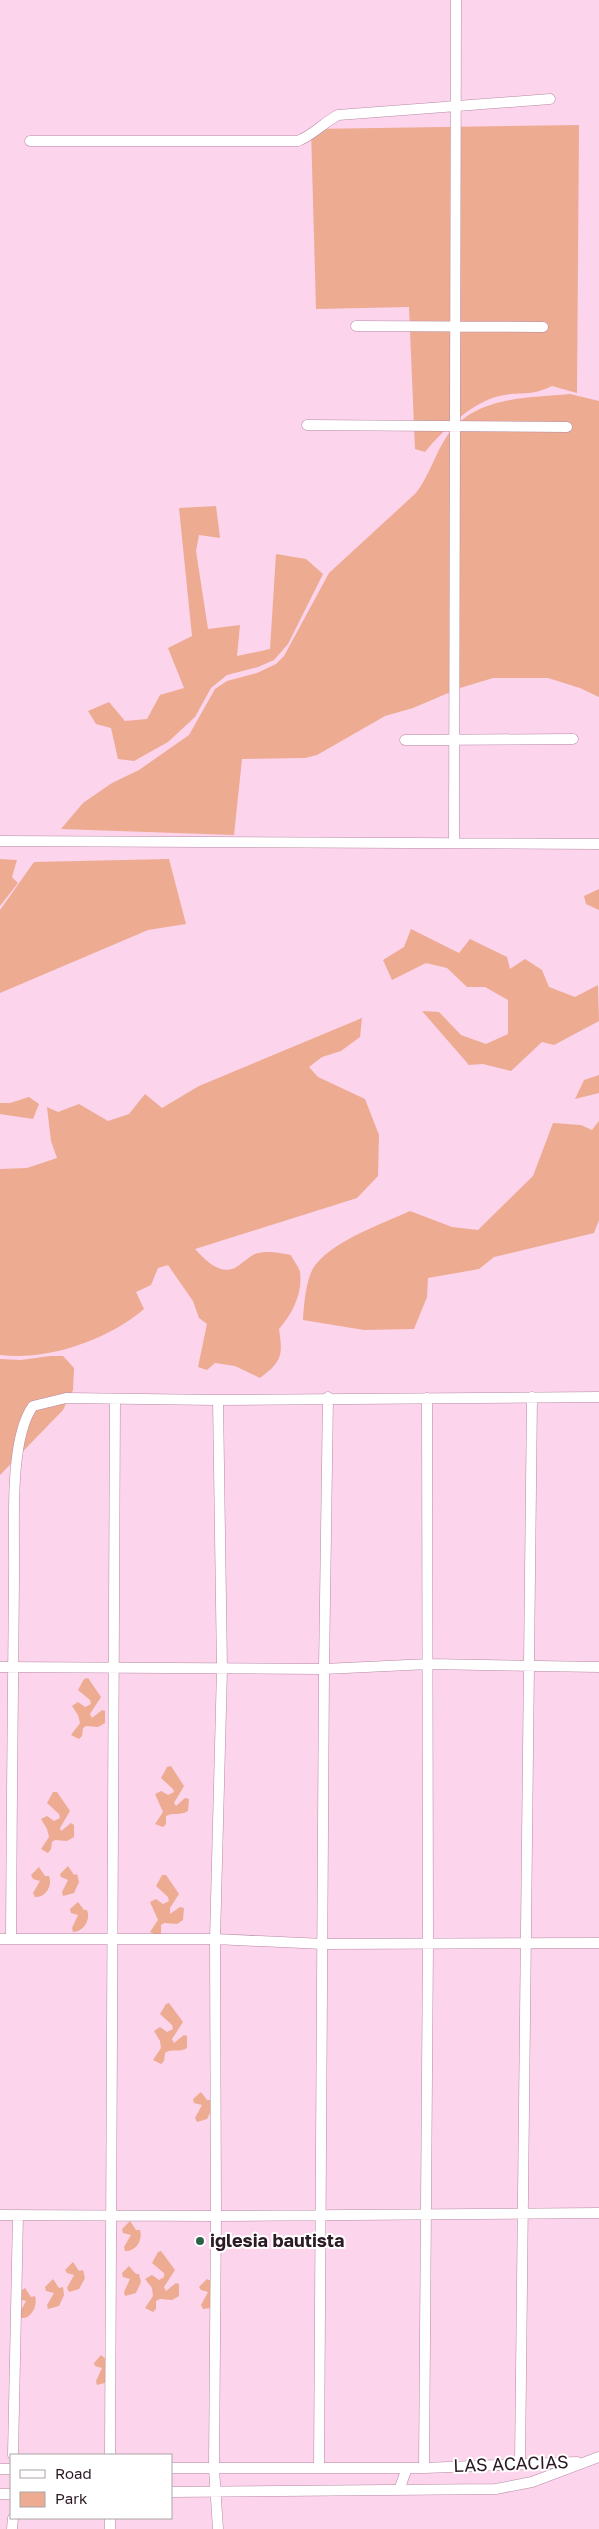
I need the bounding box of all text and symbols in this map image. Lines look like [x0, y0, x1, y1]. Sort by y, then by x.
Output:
place label: iglesia bautista [210, 2229, 345, 2251]
marker: iglesia bautista [194, 2235, 206, 2247]
street label: LAS ACACIAS [453, 2450, 569, 2476]
legend [10, 2454, 172, 2519]
text: Road [55, 2464, 92, 2482]
text: Park [55, 2489, 88, 2507]

